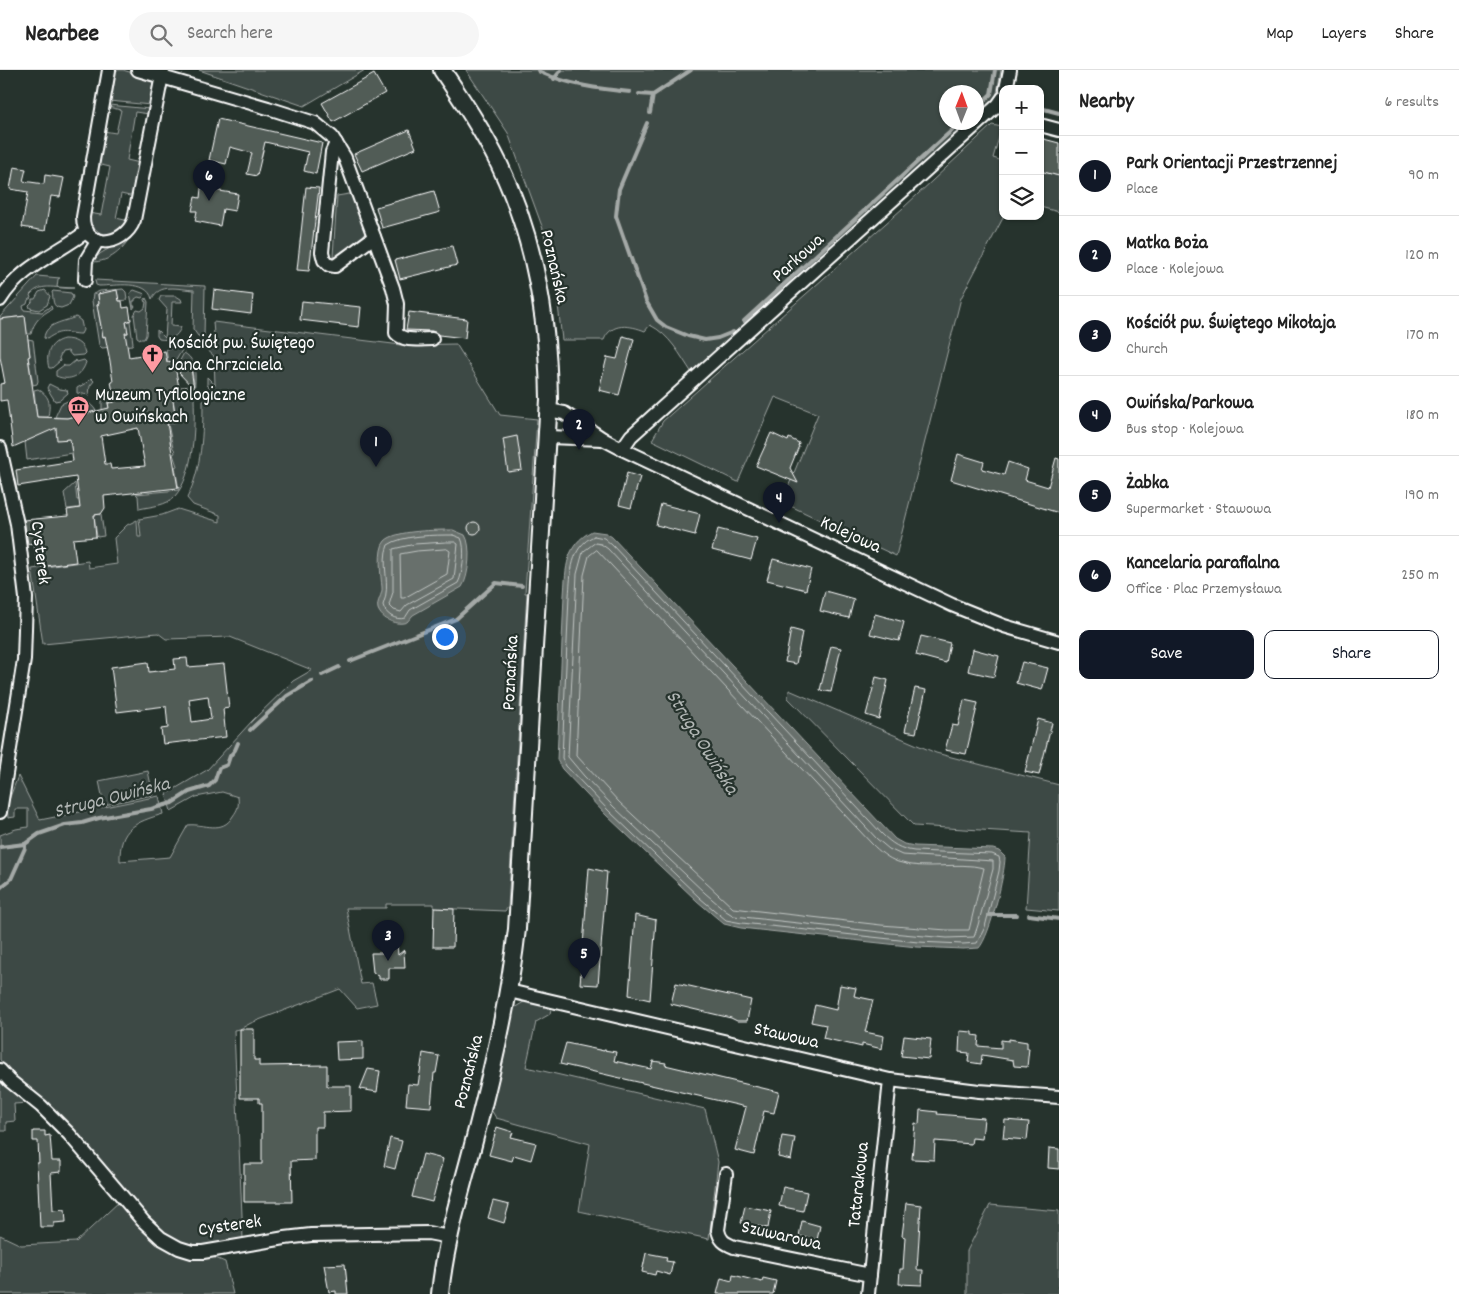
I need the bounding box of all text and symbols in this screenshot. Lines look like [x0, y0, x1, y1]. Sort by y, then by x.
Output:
search box [129, 12, 479, 57]
text: Nearbee [25, 18, 99, 52]
icon: search [147, 21, 175, 49]
text: Search here [187, 21, 273, 48]
text: Map [1266, 22, 1293, 47]
text: Layers [1321, 22, 1367, 47]
text: Share [1395, 22, 1434, 47]
north arrow [939, 85, 984, 130]
map controls [999, 85, 1044, 220]
button: + [999, 85, 1044, 130]
text: Nearby [1079, 88, 1134, 118]
text: 6 results [1384, 91, 1439, 114]
button: − [999, 130, 1044, 175]
text: Park Orientacji Przestrzennej [1126, 151, 1337, 178]
pin: 6 [193, 160, 225, 201]
text: 1 [1093, 164, 1097, 187]
text: 90 m [1408, 164, 1439, 187]
button: layers [999, 175, 1044, 220]
text: Place [1126, 178, 1158, 201]
street label: Poznańska [531, 227, 575, 308]
street label: Parkowa [767, 228, 832, 290]
text: Matka Boża [1126, 231, 1208, 258]
text: 2 [1092, 244, 1099, 267]
text: 120 m [1405, 244, 1439, 267]
text: Place · Kolejowa [1126, 258, 1224, 281]
text: Kościół pw. Świętego Mikołaja [1126, 311, 1336, 338]
text: 3 [1091, 324, 1099, 347]
text: 170 m [1406, 324, 1439, 347]
place label: Kościół pw. Świętego Jana Chrzciciela [168, 331, 315, 380]
text: Church [1126, 338, 1168, 361]
church icon: Kościół pw. Świętego Jana Chrzciciela [140, 343, 164, 374]
place label: Muzeum Tyflologiczne w Owińskach [95, 383, 246, 432]
text: Owińska/Parkowa [1126, 391, 1254, 418]
museum icon: Muzeum Tyflologiczne w Owińskach [67, 395, 91, 426]
text: 4 [1092, 404, 1098, 427]
text: 180 m [1406, 404, 1439, 427]
pin: 2 [563, 409, 595, 450]
text: Bus stop · Kolejowa [1126, 418, 1244, 441]
pin: 1 [360, 426, 392, 467]
text: Żabka [1126, 471, 1168, 498]
pin: 4 [763, 482, 795, 523]
text: 5 [1091, 484, 1099, 507]
text: 190 m [1405, 484, 1439, 507]
text: Supermarket · Stawowa [1126, 498, 1271, 521]
street label: Kolejowa [815, 510, 886, 562]
street label: Cysterek [22, 520, 56, 586]
text: Kancelaria parafialna [1126, 551, 1279, 578]
text: 6 [1091, 564, 1099, 587]
text: 250 m [1401, 564, 1439, 587]
text: Office · Plac Przemysława [1126, 578, 1282, 601]
your location [432, 624, 458, 650]
button: Save [1079, 630, 1254, 679]
button: Share [1264, 630, 1439, 679]
street label: Poznańska [497, 634, 528, 711]
water label: Struga Owińska [658, 685, 745, 802]
water label: Struga Owińska [51, 771, 174, 827]
pin: 3 [372, 920, 404, 961]
pin: 5 [568, 938, 600, 979]
street label: Stawowa [751, 1016, 822, 1058]
street label: Poznańska [448, 1031, 492, 1112]
street label: Tatarakowa [842, 1140, 878, 1229]
street label: Cysterek [197, 1209, 264, 1245]
street label: Szuwarowa [738, 1215, 825, 1260]

